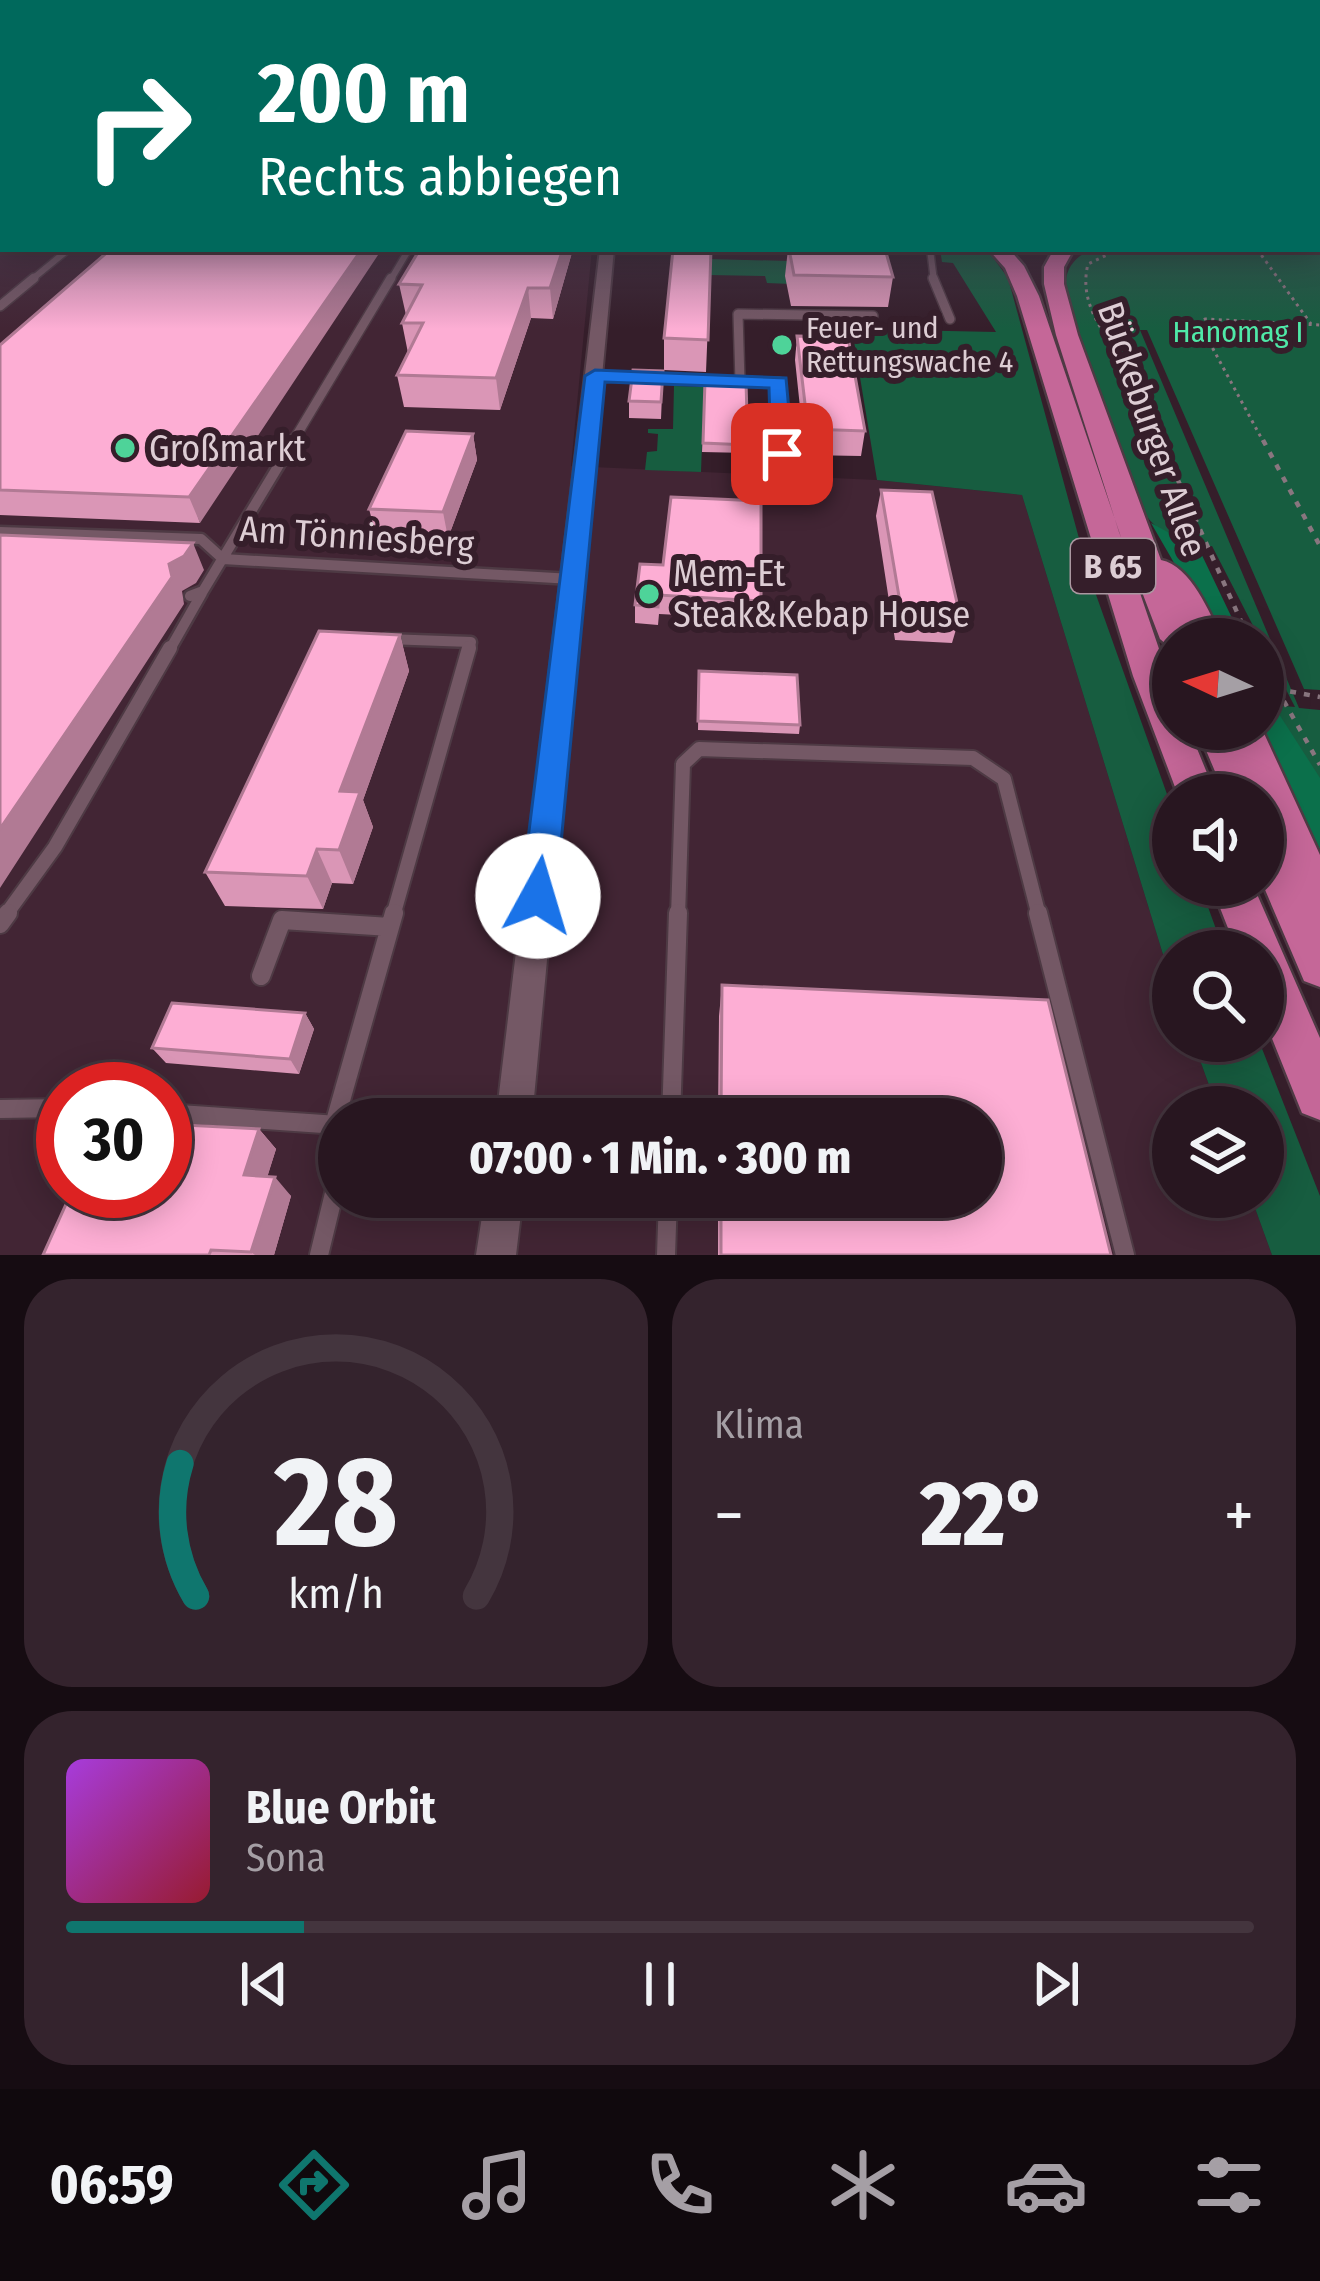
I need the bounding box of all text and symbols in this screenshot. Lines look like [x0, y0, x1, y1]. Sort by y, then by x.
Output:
text: 200 m [258, 43, 470, 144]
icon: right [60, 48, 216, 204]
text: Rechts abbiegen [258, 145, 622, 209]
street label: Bückeburger Allee [1088, 296, 1216, 563]
place label: Feuer- und Rettungswache 4 [806, 310, 1013, 380]
park label: Hanomag I [1173, 314, 1303, 350]
marker: Feuer- und Rettungswache 4 [769, 332, 795, 358]
pin [731, 403, 833, 505]
icon: arrive [749, 421, 815, 487]
place label: Großmarkt [149, 427, 306, 471]
marker: Großmarkt [112, 435, 138, 461]
street label: Am Tönniesberg [238, 507, 476, 567]
road number: B 65 [1071, 539, 1155, 593]
place label: Mem-Et Steak&Kebap House [673, 552, 970, 637]
marker: Mem-Et Steak&Kebap House [636, 581, 662, 607]
north arrow [1152, 618, 1284, 750]
map controls [1152, 618, 1284, 1218]
button: sound [1152, 774, 1284, 906]
position arrow [475, 833, 601, 959]
button: search [1152, 930, 1284, 1062]
speed limit sign: 30 [36, 1062, 192, 1218]
button: layers [1152, 1086, 1284, 1218]
text: 07:00 · 1 Min. · 300 m [469, 1131, 851, 1185]
text: Klima [714, 1402, 804, 1448]
text: 28 [273, 1428, 398, 1578]
text: 22° [921, 1461, 1047, 1569]
text: − [714, 1476, 744, 1555]
text: + [1224, 1476, 1254, 1555]
text: km/h [288, 1568, 384, 1619]
text: Blue Orbit [246, 1781, 436, 1835]
text: Sona [246, 1835, 326, 1881]
icon: previous [231, 1951, 297, 2017]
icon: pause [627, 1951, 693, 2017]
icon: next [1023, 1951, 1089, 2017]
icon: directions [272, 2143, 356, 2227]
icon: music [455, 2143, 539, 2227]
icon: phone [638, 2143, 722, 2227]
icon: climate [821, 2143, 905, 2227]
icon: car [1004, 2143, 1088, 2227]
icon: filters [1187, 2143, 1271, 2227]
text: 06:59 [49, 2153, 174, 2217]

